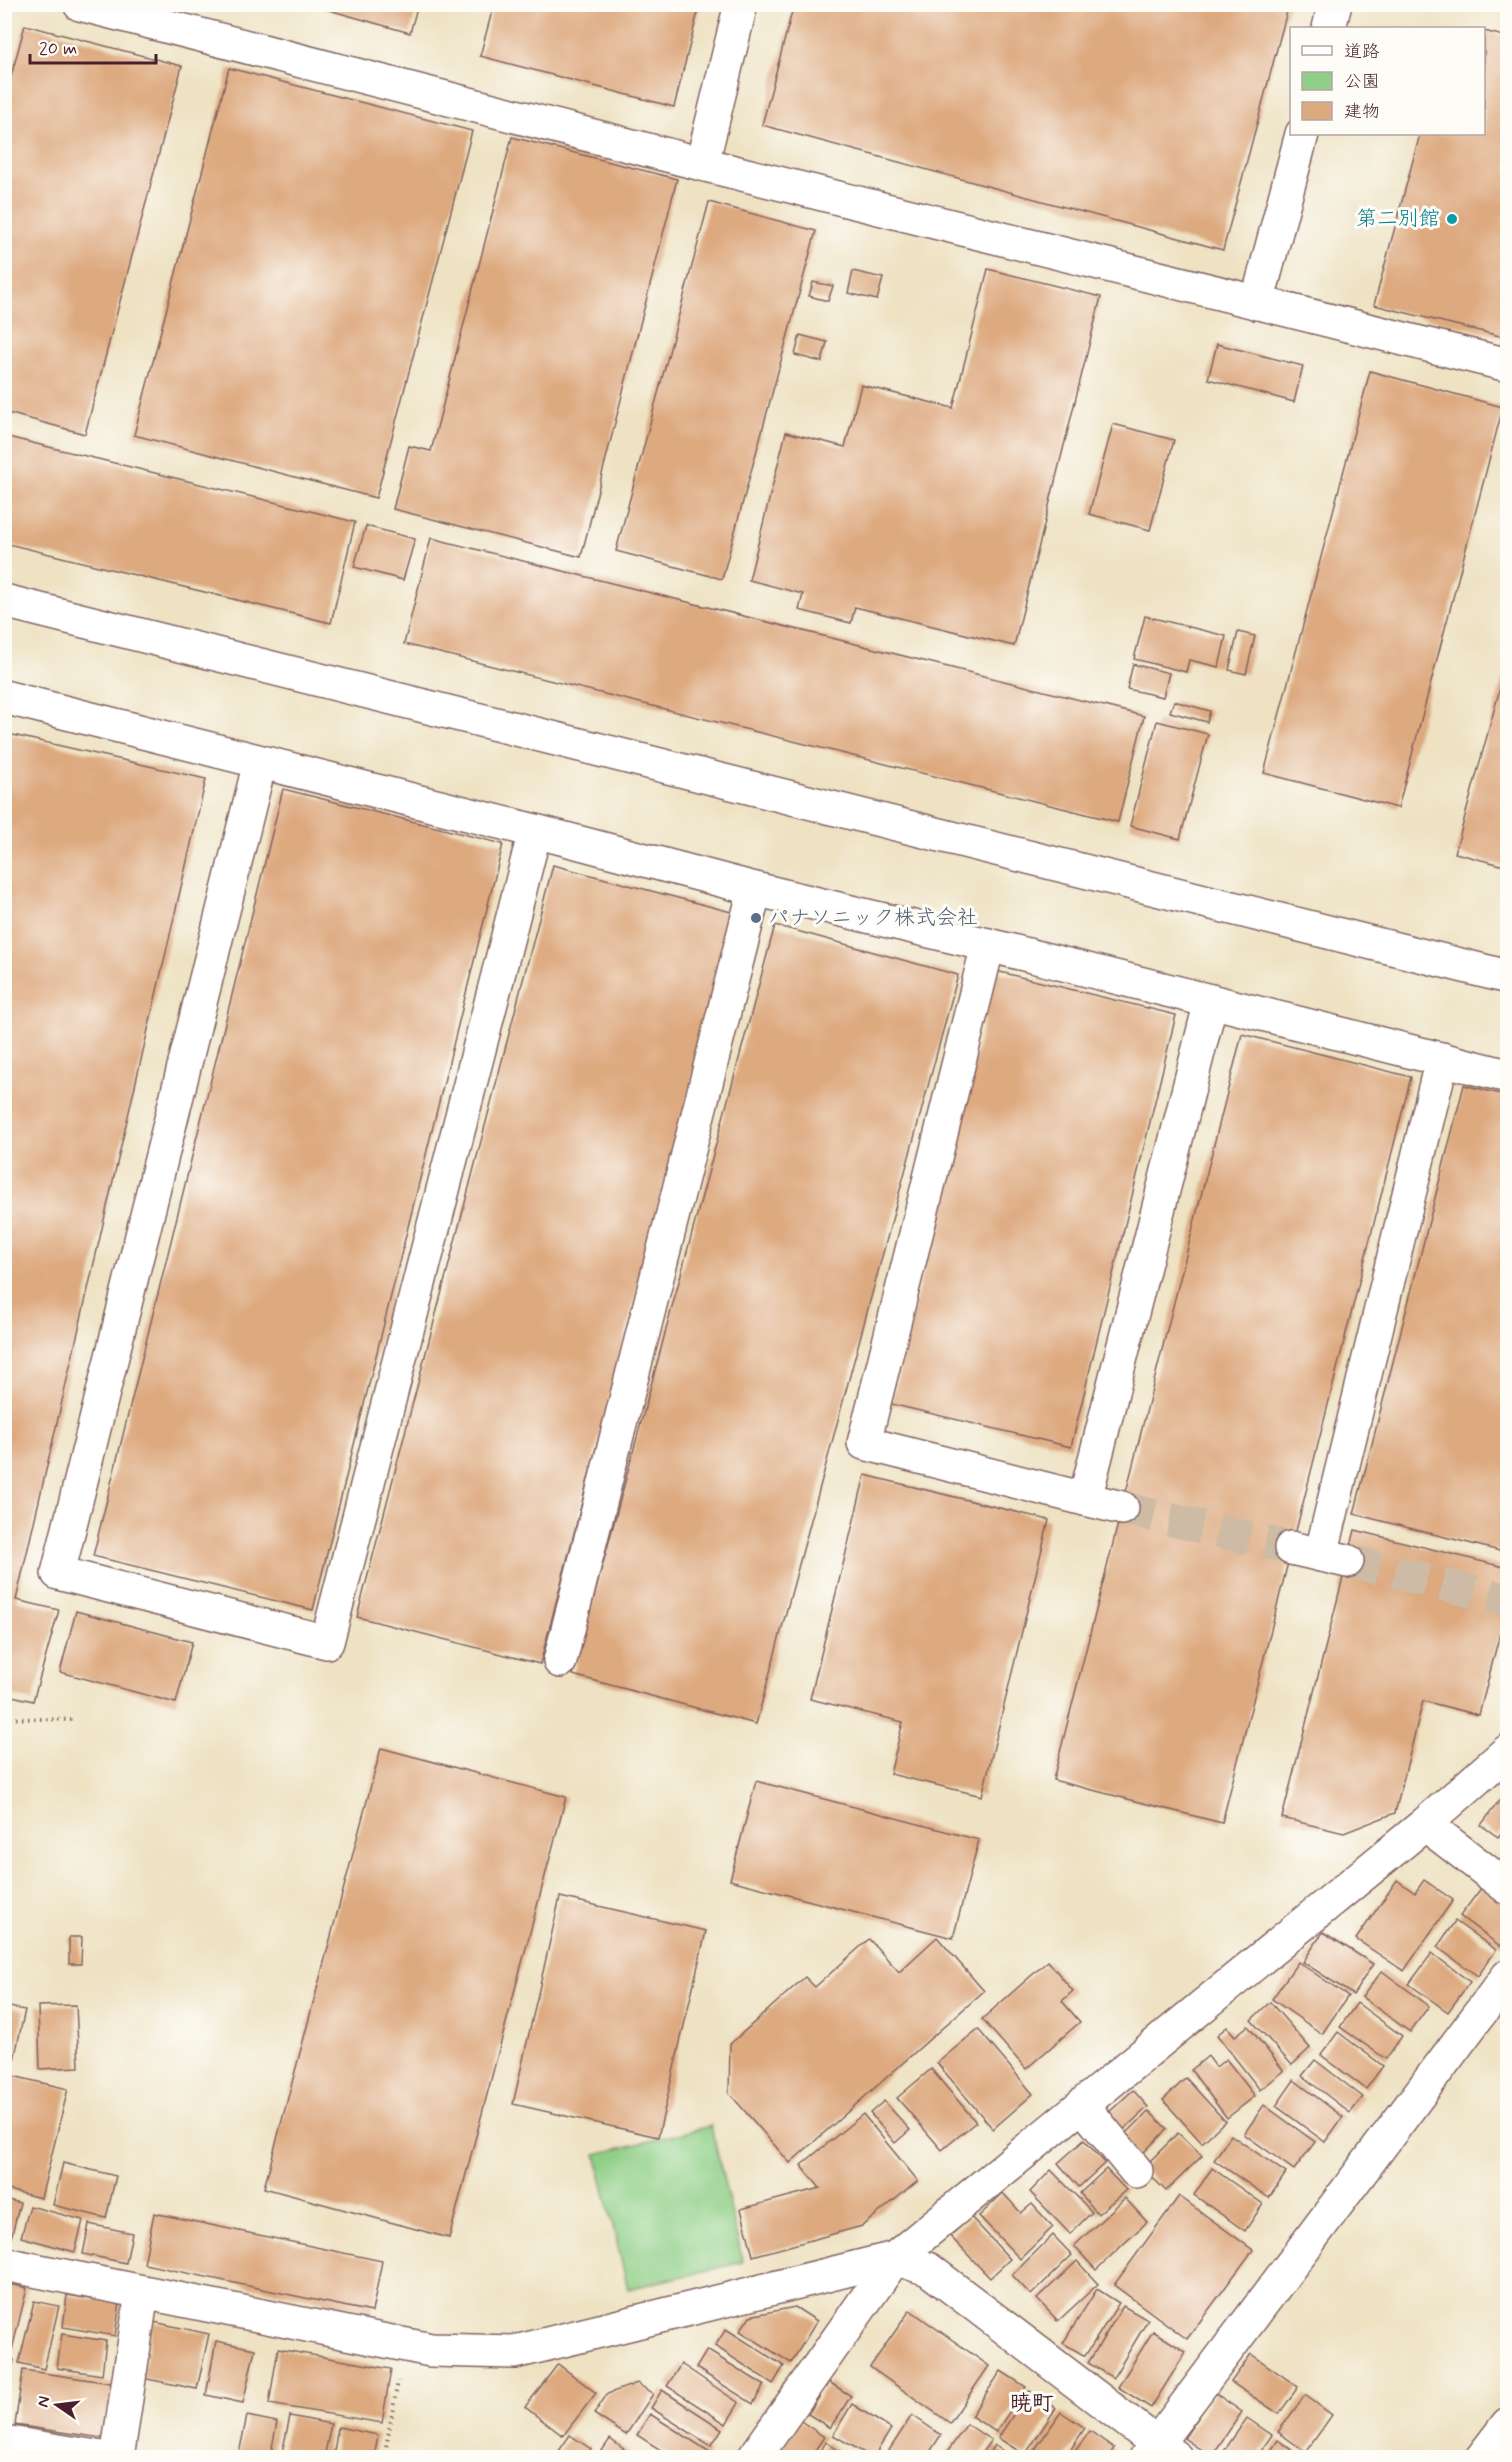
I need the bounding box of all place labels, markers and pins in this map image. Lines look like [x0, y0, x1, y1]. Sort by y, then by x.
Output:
place label: 第二別館 [1356, 205, 1440, 233]
marker: 第二別館 [1445, 212, 1459, 226]
place label: パナソニック株式会社 [768, 904, 978, 932]
marker: パナソニック株式会社 [749, 911, 763, 925]

